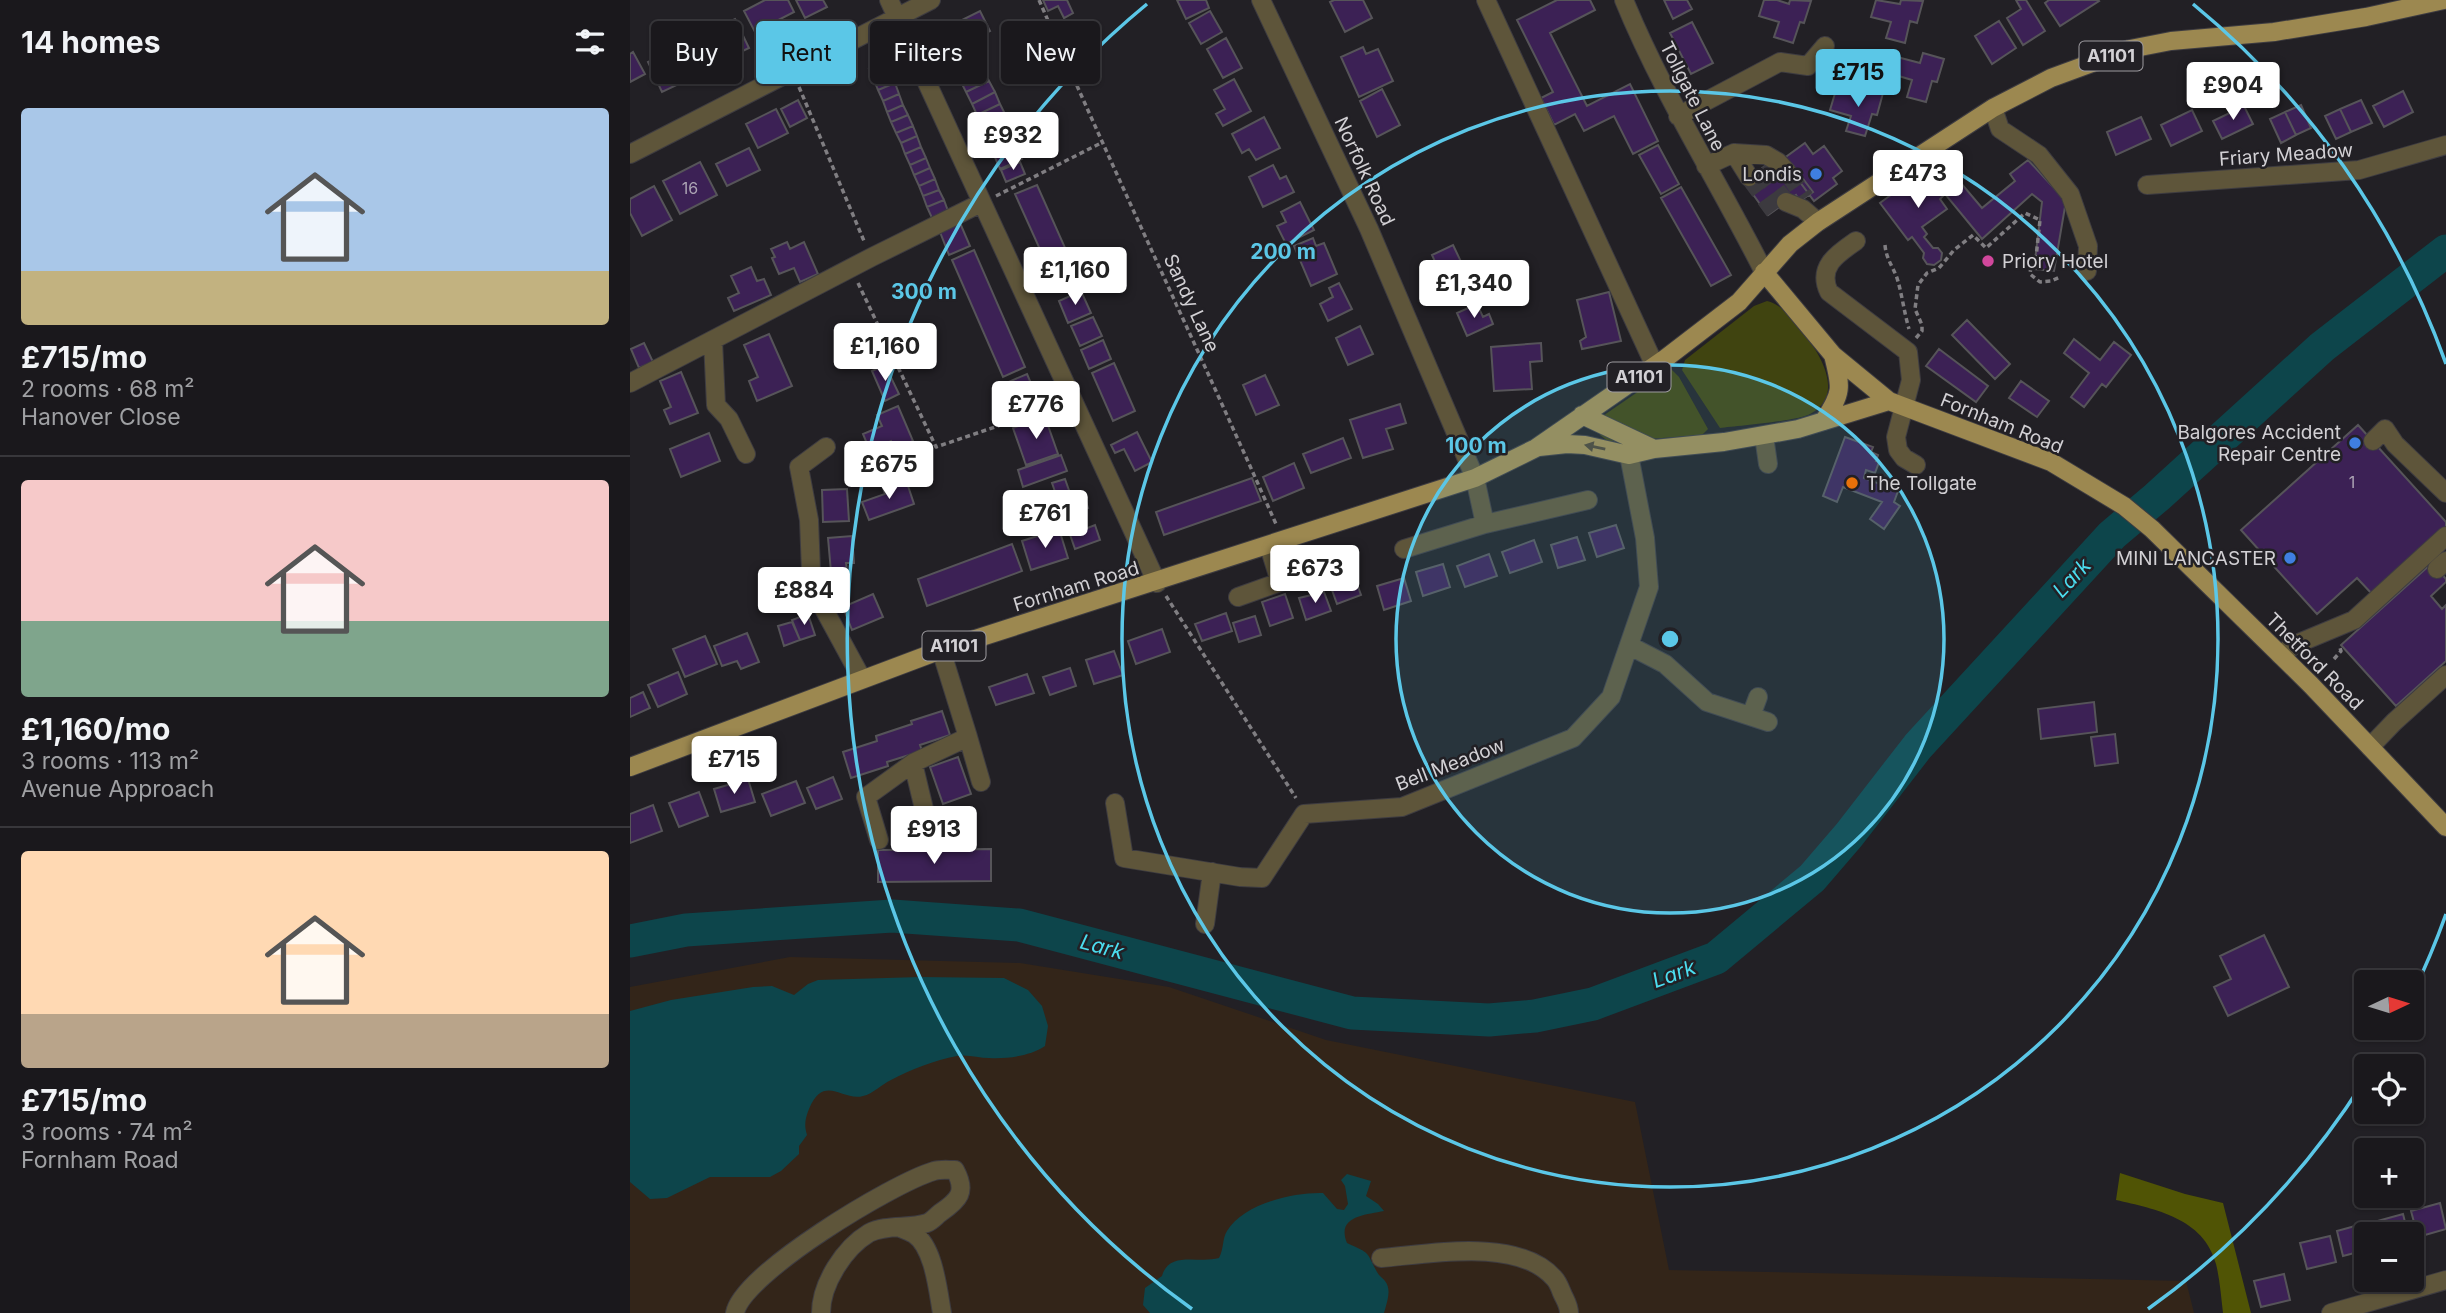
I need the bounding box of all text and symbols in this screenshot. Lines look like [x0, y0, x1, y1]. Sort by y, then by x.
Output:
chip: Buy [651, 21, 742, 84]
chip: Rent [756, 21, 856, 84]
chip: Filters [870, 21, 987, 84]
chip: New [1001, 21, 1100, 84]
icon: filters [571, 23, 609, 61]
text: 14 homes [21, 24, 160, 60]
street label: Tollgate Lane [1655, 38, 1730, 155]
road number: A1101 [2080, 42, 2142, 70]
pin: £715 [1817, 50, 1899, 109]
text: £715 [1832, 58, 1884, 86]
pin: £904 [2192, 62, 2274, 122]
text: £904 [2203, 71, 2263, 99]
pin: £932 [972, 113, 1054, 172]
street label: Norfolk Road [1329, 113, 1400, 229]
text: £932 [984, 121, 1042, 149]
street label: Friary Meadow [2218, 138, 2354, 171]
pin: £473 [1877, 150, 1959, 210]
icon: home [252, 154, 378, 280]
text: £473 [1889, 159, 1947, 187]
place label: Londis [1742, 163, 1802, 186]
marker: Londis [1808, 166, 1824, 182]
house number: 16 [682, 178, 698, 198]
text: 200 m [1250, 239, 1316, 264]
pin: £1,160 [1018, 247, 1132, 307]
place label: Priory Hotel [2002, 250, 2108, 273]
street label: Sandy Lane [1159, 251, 1224, 356]
marker: Priory Hotel [1980, 253, 1996, 269]
text: £1,160 [1040, 256, 1110, 284]
pin: £1,340 [1417, 260, 1531, 320]
text: £1,340 [1435, 269, 1513, 297]
text: 300 m [891, 279, 957, 304]
pin: £1,160 [828, 324, 942, 383]
text: £1,160 [850, 332, 920, 360]
text: £715/mo [21, 339, 147, 375]
road number: A1101 [1608, 362, 1670, 391]
text: 2 rooms · 68 m² [21, 375, 194, 403]
pin: £776 [995, 382, 1077, 441]
street label: Fornham Road [1937, 388, 2067, 459]
text: £776 [1008, 390, 1064, 418]
text: Hanover Close [21, 403, 181, 431]
place label: Balgores Accident Repair Centre [2177, 421, 2341, 466]
text: 100 m [1445, 433, 1507, 458]
marker: Balgores Accident Repair Centre [2347, 435, 2363, 451]
pin: £675 [848, 442, 930, 501]
one-way arrow [1584, 442, 1606, 453]
text: £675 [860, 450, 918, 478]
place label: The Tollgate [1866, 472, 1977, 495]
house number: 1 [2349, 472, 2355, 492]
marker: The Tollgate [1844, 475, 1860, 491]
pin: £761 [1004, 490, 1086, 550]
text: £761 [1019, 499, 1071, 527]
icon: home [252, 526, 378, 652]
pin: £673 [1274, 546, 1356, 605]
place label: MINI LANCASTER [2116, 547, 2276, 570]
marker: MINI LANCASTER [2282, 550, 2298, 566]
water label: Lark [2047, 553, 2096, 602]
text: £673 [1286, 554, 1344, 582]
street label: Fornham Road [1010, 556, 1142, 617]
pin: £884 [763, 568, 845, 627]
text: £884 [774, 576, 834, 604]
street label: Thetford Road [2261, 608, 2368, 715]
centre of rings [1658, 627, 1682, 651]
road number: A1101 [922, 632, 986, 660]
text: £1,160/mo [21, 711, 170, 747]
street label: Bell Meadow [1392, 733, 1508, 796]
pin: £715 [693, 736, 775, 796]
text: £715 [708, 745, 760, 773]
text: 3 rooms · 113 m² [21, 747, 199, 775]
text: Avenue Approach [21, 775, 214, 803]
pin: £913 [893, 806, 975, 866]
text: £913 [907, 815, 961, 843]
icon: home [252, 897, 378, 1023]
water label: Lark [1077, 929, 1127, 964]
water label: Lark [1649, 954, 1699, 993]
north arrow [2354, 970, 2424, 1040]
map controls [2354, 970, 2424, 1292]
button: locate [2354, 1054, 2424, 1124]
text: £715/mo [21, 1082, 147, 1118]
text: 3 rooms · 74 m² [21, 1118, 193, 1146]
button: + [2354, 1138, 2424, 1208]
text: Fornham Road [21, 1146, 179, 1174]
button: − [2354, 1222, 2424, 1292]

